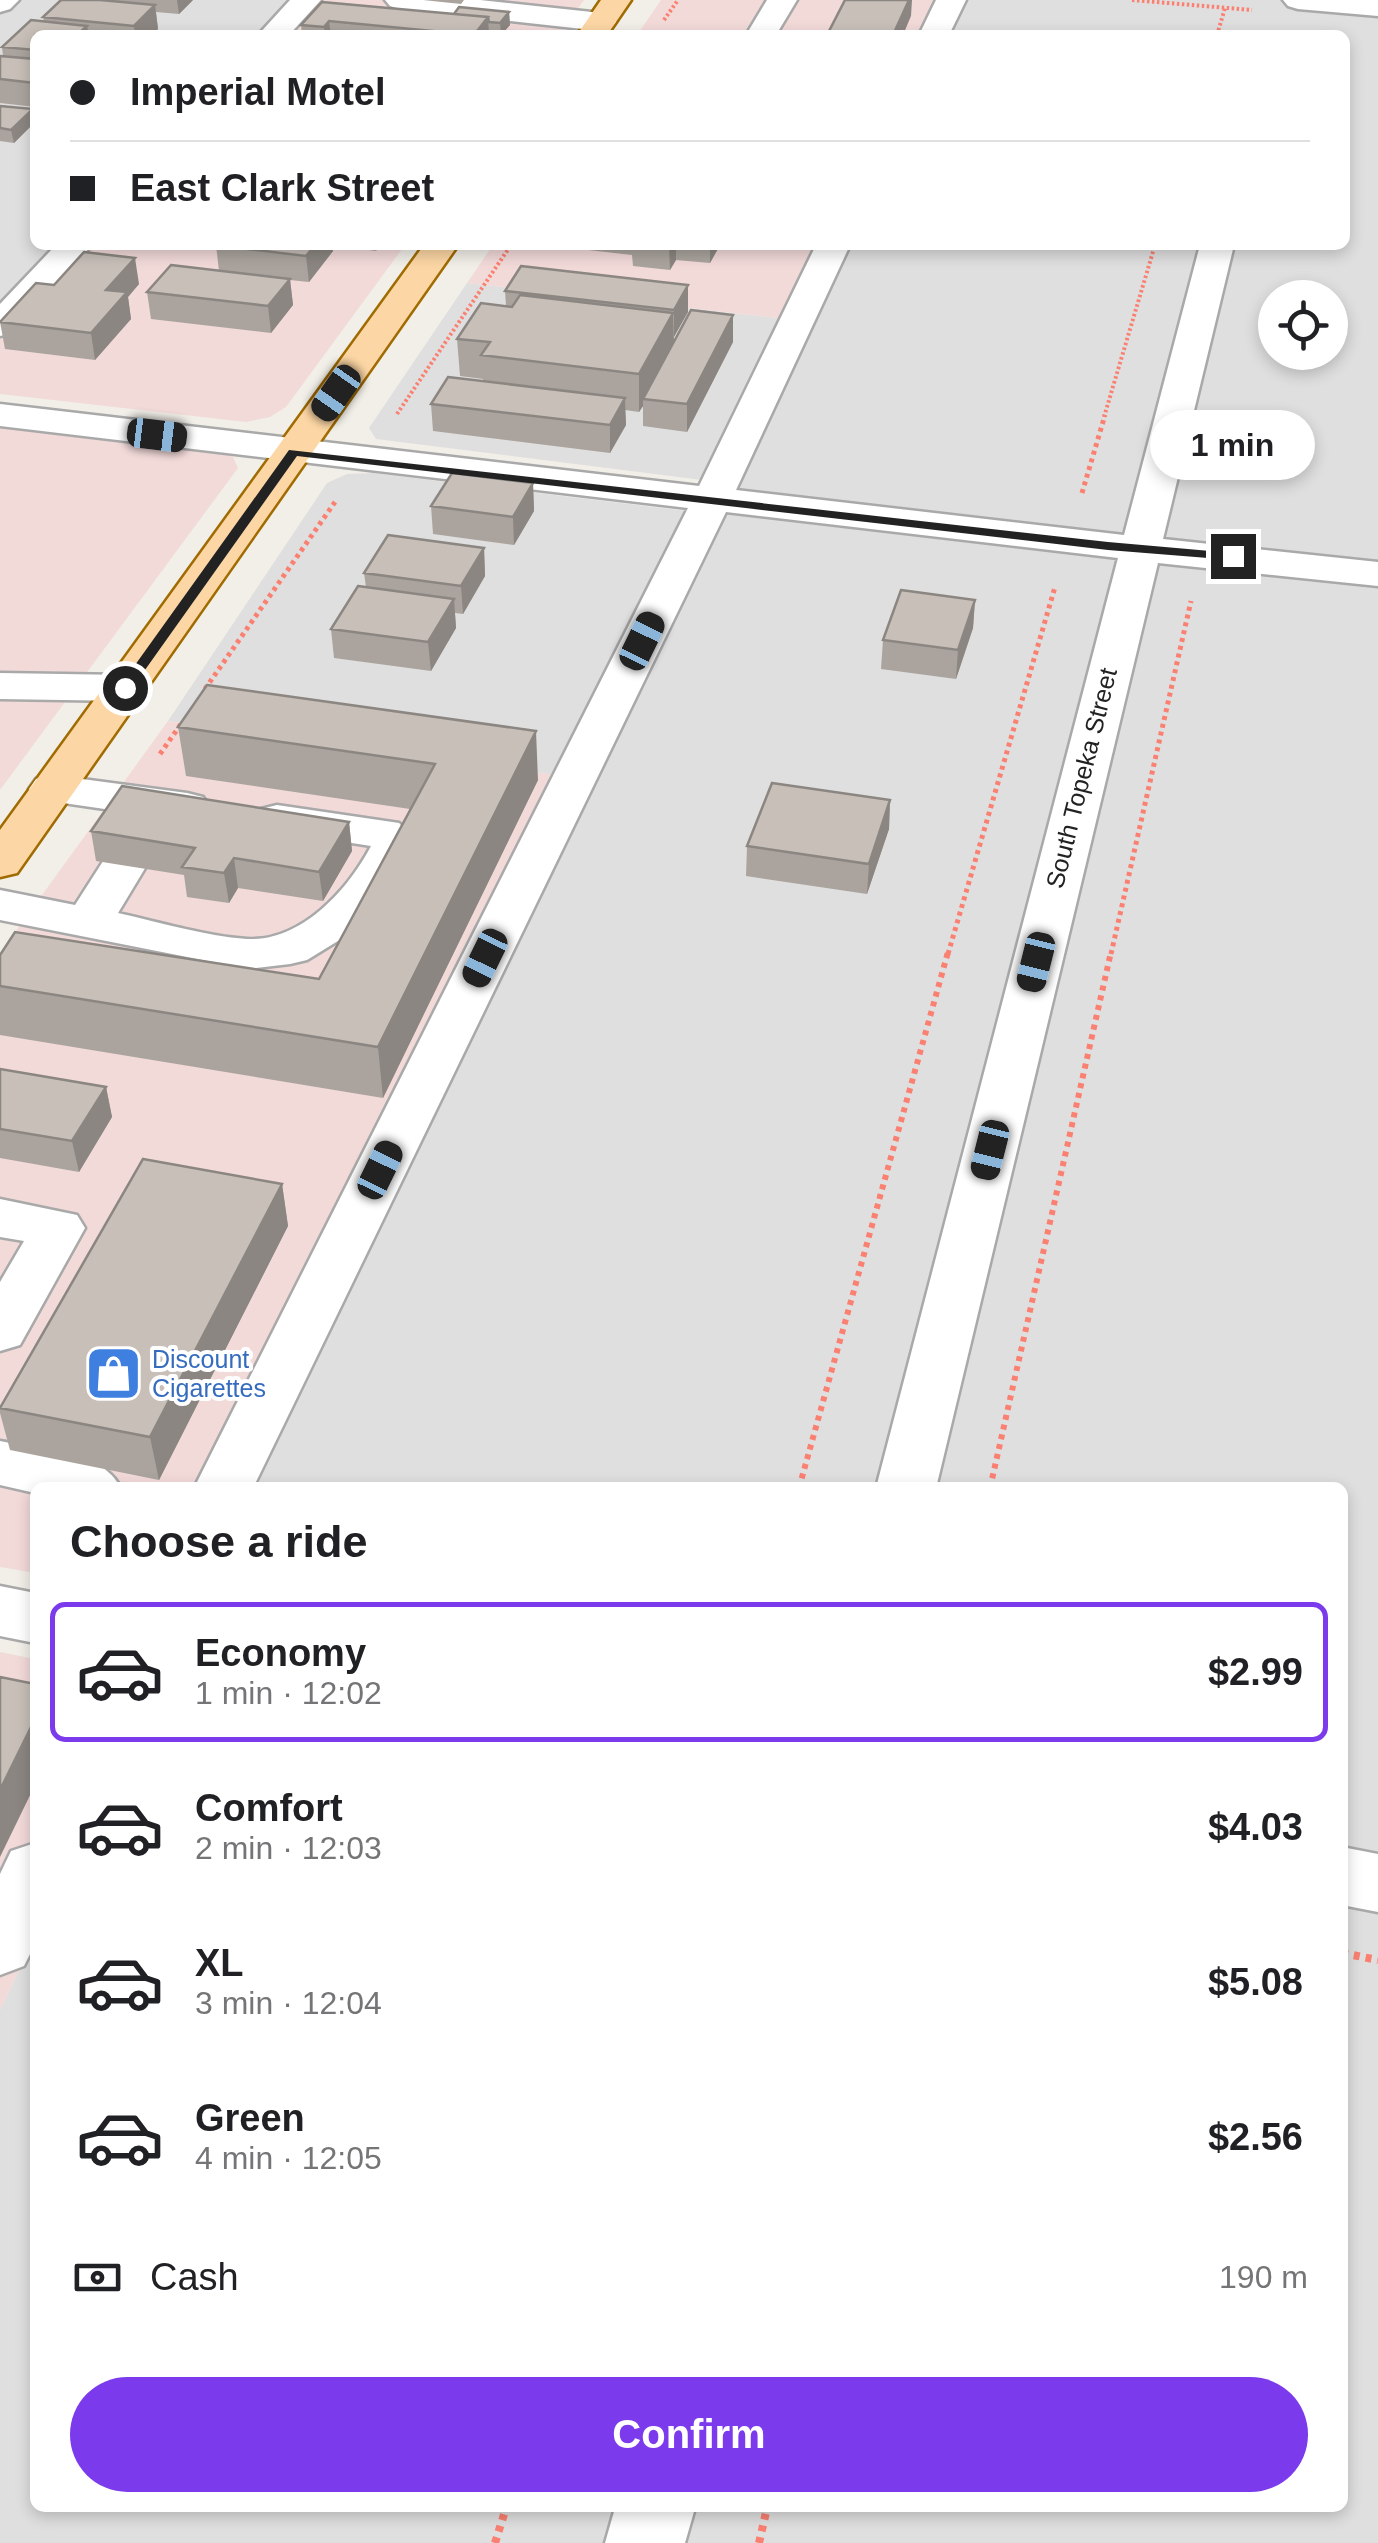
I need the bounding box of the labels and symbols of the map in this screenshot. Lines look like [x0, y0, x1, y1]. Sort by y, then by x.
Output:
car [307, 360, 365, 426]
callout: 1 min [1150, 411, 1316, 481]
car [125, 416, 189, 454]
route end [1211, 534, 1256, 579]
car [615, 607, 669, 675]
street label: South Topeka Street [1040, 665, 1122, 891]
route start [103, 666, 148, 711]
car [458, 924, 512, 992]
car [1014, 929, 1058, 995]
car [968, 1117, 1012, 1183]
car [353, 1136, 407, 1204]
shop icon: Discount Cigarettes [83, 1343, 143, 1403]
place label: Discount Cigarettes [152, 1345, 266, 1402]

